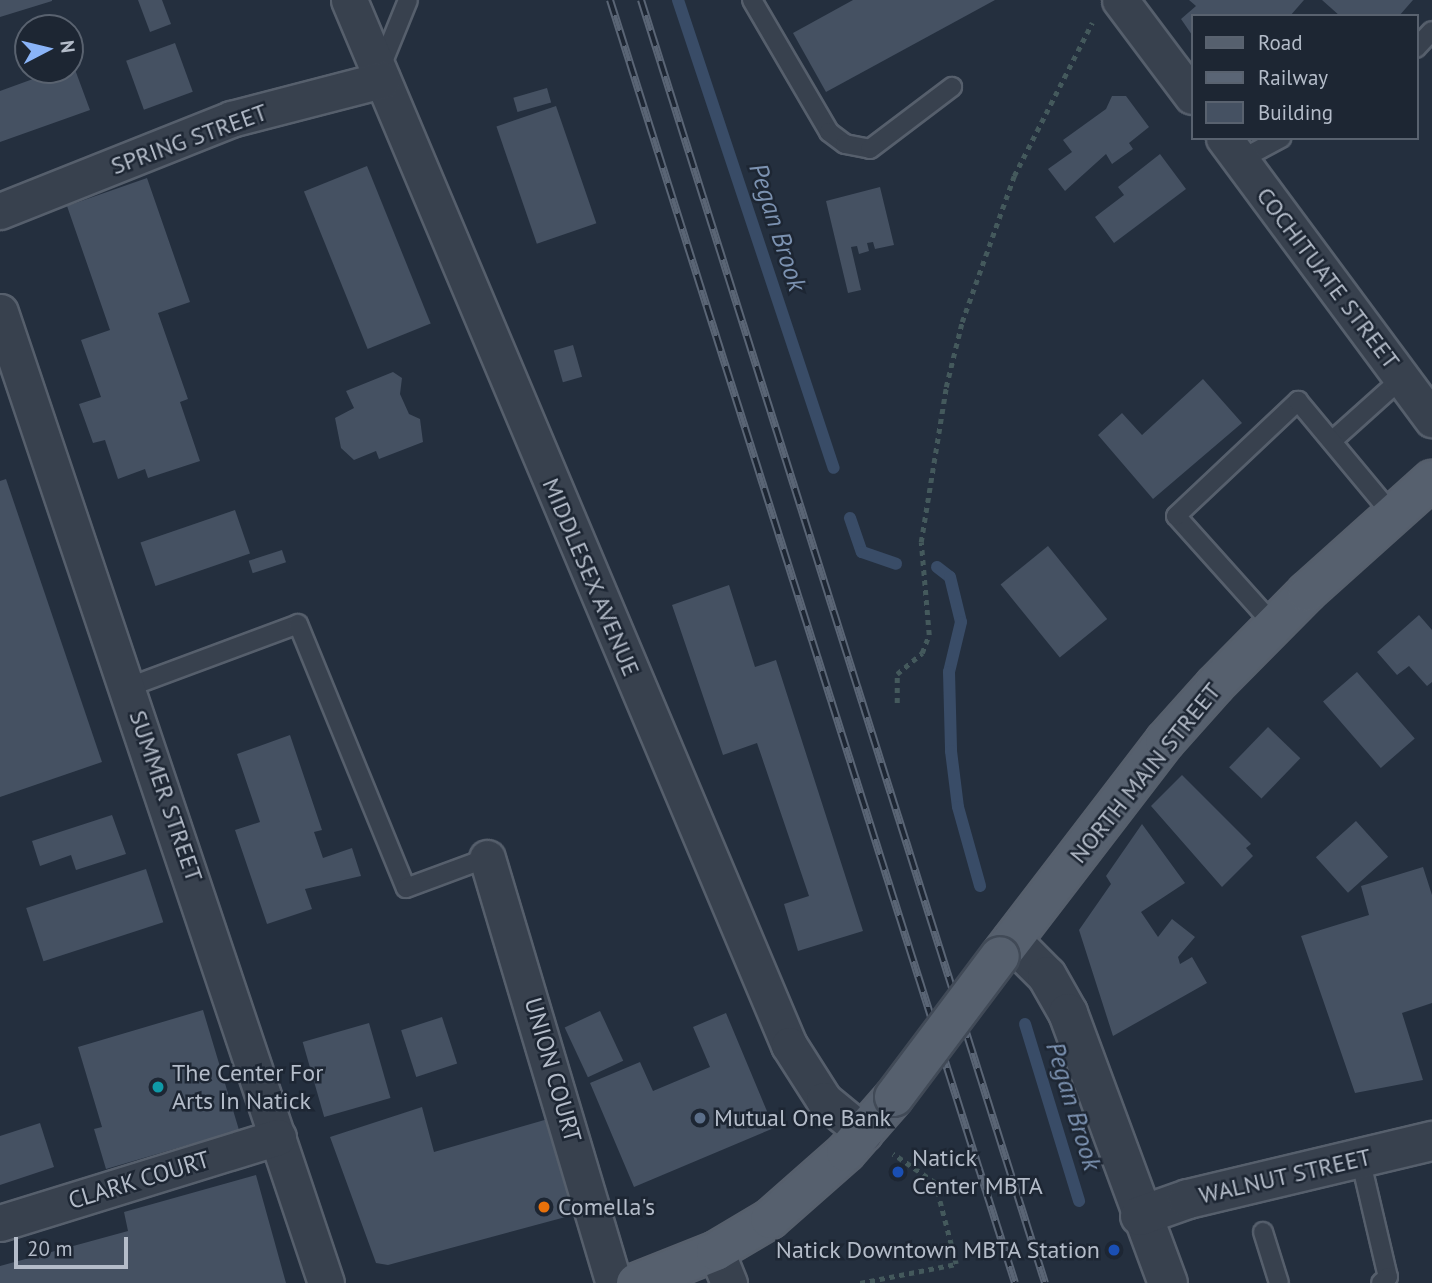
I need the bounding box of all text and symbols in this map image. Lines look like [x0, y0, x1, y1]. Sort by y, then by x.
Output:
north arrow [14, 14, 84, 84]
legend [1190, 14, 1418, 140]
text: Road [1258, 29, 1302, 56]
text: N [55, 39, 81, 54]
text: Railway [1258, 64, 1328, 91]
street label: SPRING STREET [107, 97, 271, 181]
text: Building [1258, 99, 1333, 126]
water label: Pegan Brook [743, 159, 813, 295]
street label: COCHITUATE STREET [1250, 182, 1406, 374]
street label: MIDDLESEX AVENUE [536, 473, 646, 681]
street label: NORTH MAIN STREET [1064, 677, 1226, 869]
street label: SUMMER STREET [123, 707, 209, 885]
street label: UNION COURT [519, 994, 587, 1146]
water label: Pegan Brook [1040, 1038, 1108, 1174]
place label: The Center For Arts In Natick [172, 1059, 323, 1115]
marker: The Center For Arts In Natick [150, 1079, 166, 1095]
place label: Mutual One Bank [714, 1104, 891, 1132]
marker: Mutual One Bank [692, 1110, 708, 1126]
street label: WALNUT STREET [1196, 1142, 1374, 1210]
place label: Natick Center MBTA [912, 1144, 1043, 1200]
street label: CLARK COURT [65, 1145, 213, 1215]
marker: Natick Center MBTA [890, 1164, 906, 1180]
place label: Comella's [558, 1193, 655, 1221]
marker: Comella's [536, 1199, 552, 1215]
scale bar [18, 1224, 131, 1268]
text: 20 m [27, 1235, 73, 1262]
place label: Natick Downtown MBTA Station [774, 1236, 1100, 1264]
marker: Natick Downtown MBTA Station [1106, 1242, 1122, 1258]

